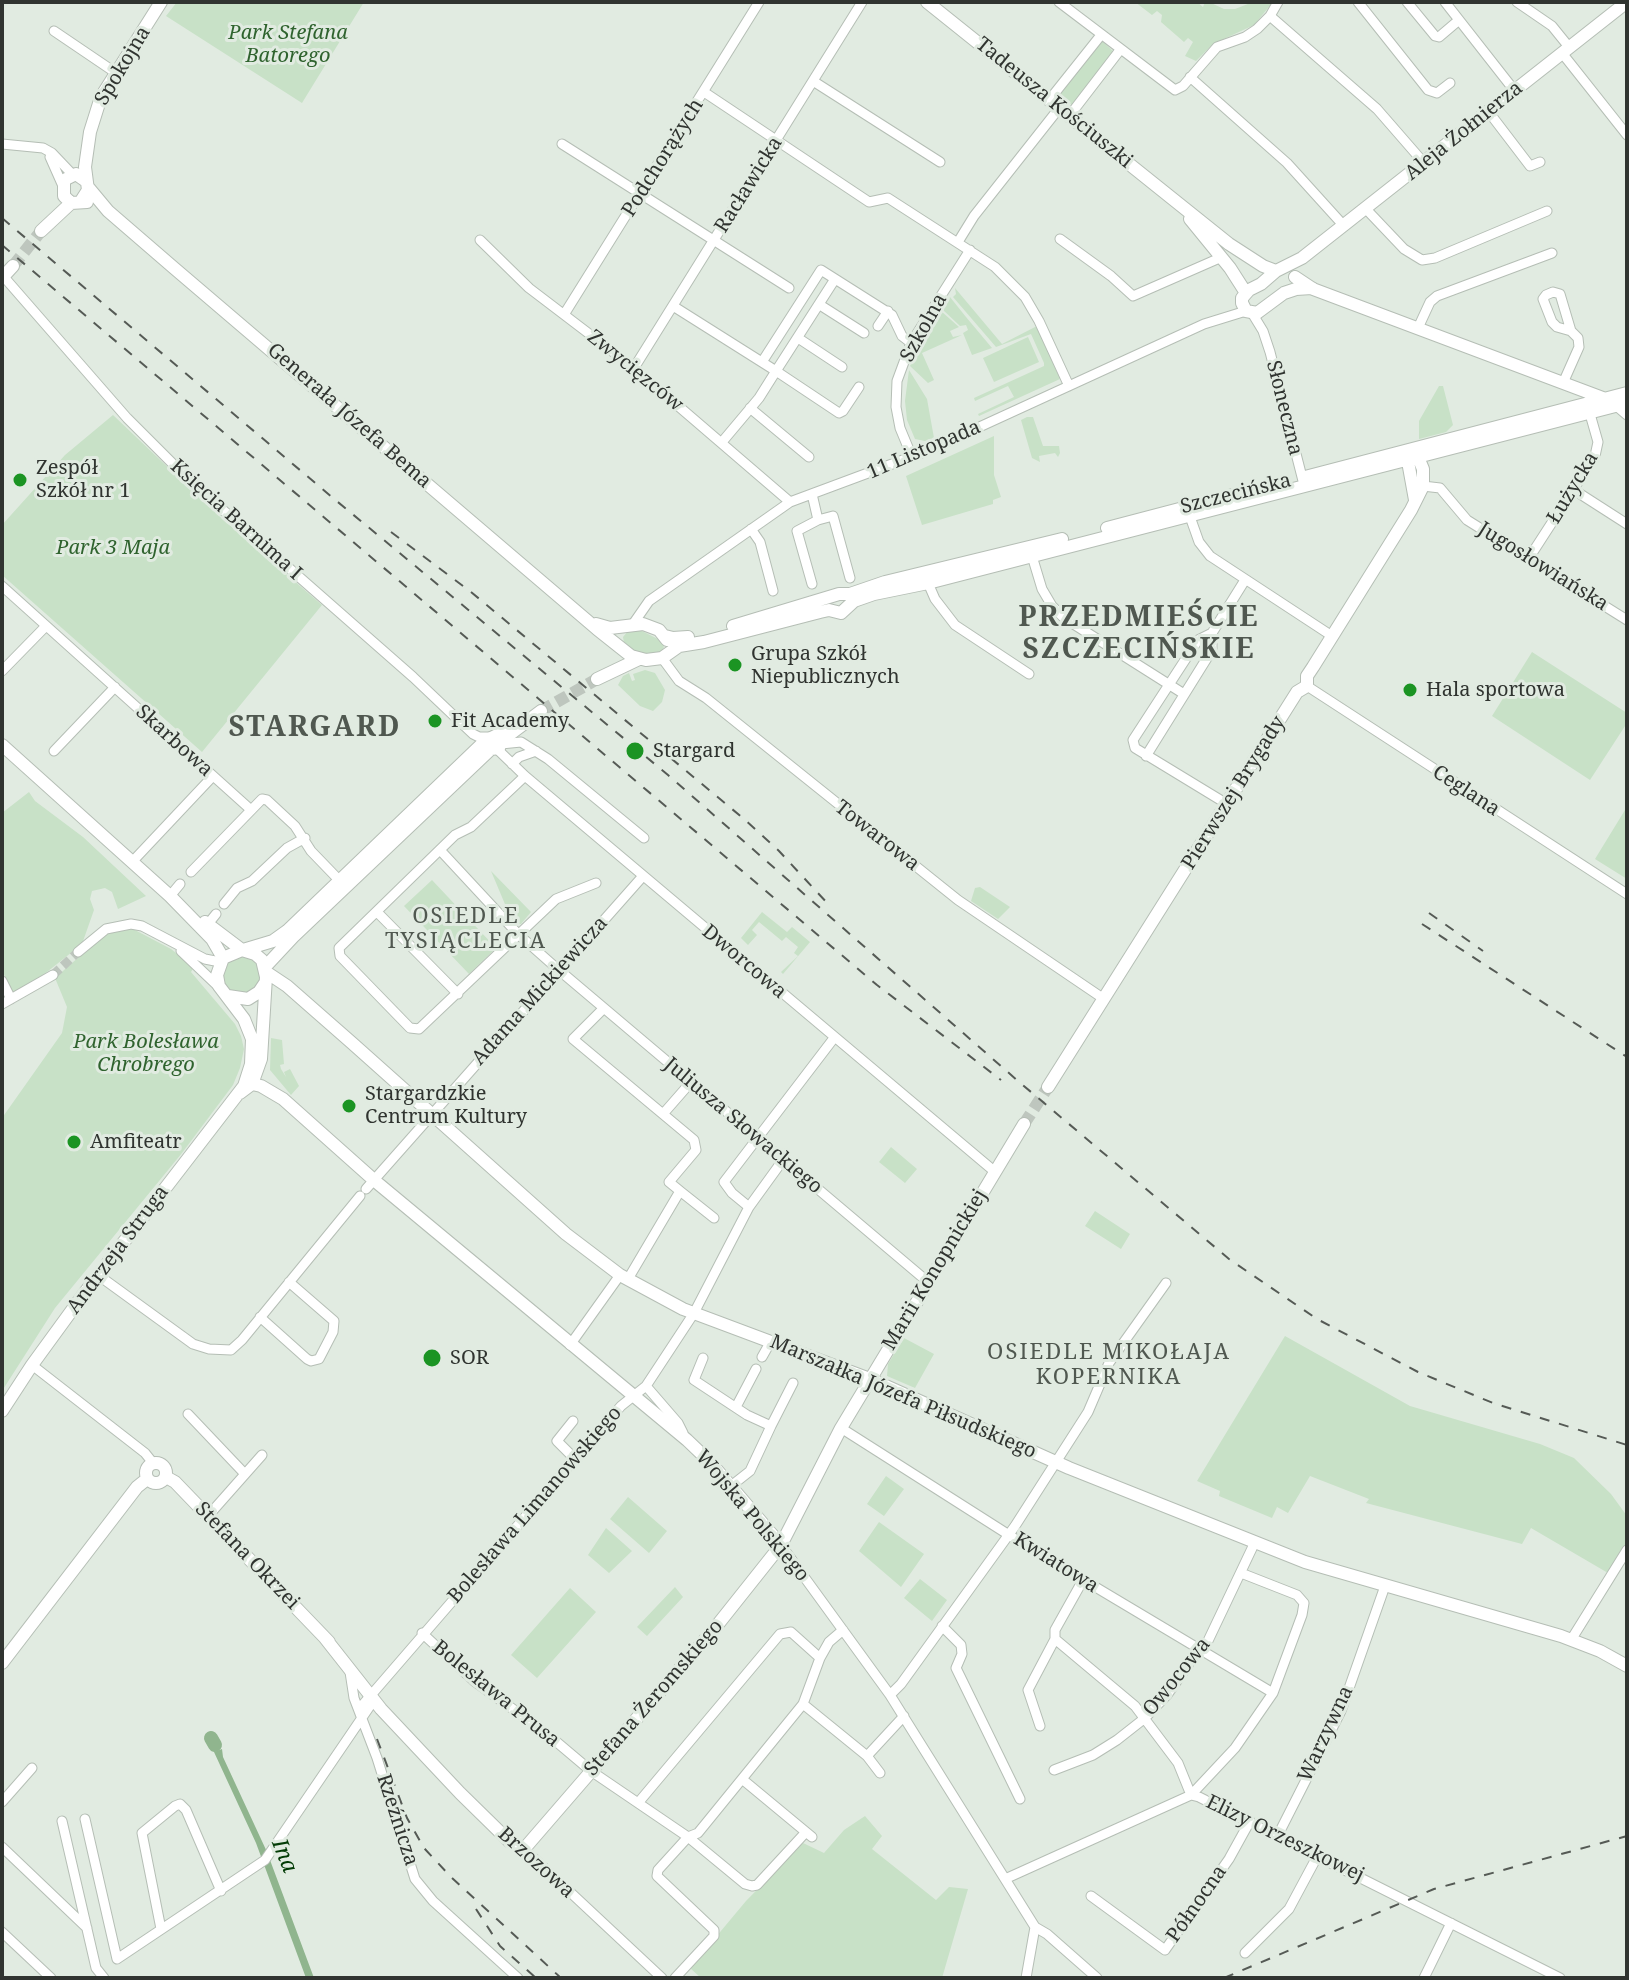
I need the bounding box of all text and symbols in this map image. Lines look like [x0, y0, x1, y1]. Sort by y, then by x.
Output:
park label: Park Stefana Batorego [228, 21, 348, 68]
street label: Spokojna [90, 22, 156, 110]
street label: Tadeusza Kościuszki [971, 32, 1137, 174]
street label: Aleja Żołnierza [1400, 76, 1528, 186]
street label: Podchorążych [617, 95, 709, 221]
street label: Racławicka [710, 133, 788, 237]
street label: Szkolna [895, 290, 953, 366]
street label: Zwycięzców [582, 325, 688, 417]
street label: Generała Józefa Bema [262, 338, 436, 494]
street label: Słoneczna [1261, 358, 1307, 458]
street label: 11 Listopada [864, 415, 984, 485]
street label: Łużycka [1542, 448, 1604, 528]
street label: Księcia Barnima I [165, 455, 307, 585]
place label: Zespół Szkół nr 1 [36, 456, 130, 503]
street label: Szczecińska [1178, 469, 1294, 519]
marker: Zespół Szkół nr 1 [11, 471, 29, 489]
street label: Jugosłowiańska [1473, 517, 1613, 617]
park label: Park 3 Maja [56, 536, 170, 560]
district label: PRZEDMIEŚCIE SZCZECIŃSKIE [1019, 601, 1259, 667]
place label: Grupa Szkół Niepublicznych [751, 642, 900, 689]
marker: Grupa Szkół Niepublicznych [726, 656, 744, 674]
place label: Hala sportowa [1426, 678, 1565, 702]
marker: Hala sportowa [1401, 681, 1419, 699]
street label: Skarbowa [130, 700, 218, 782]
place label: Fit Academy [451, 709, 569, 733]
district label: STARGARD [229, 711, 401, 745]
marker: Fit Academy [426, 712, 444, 730]
street label: Pierwszej Brygady [1177, 712, 1291, 874]
place label: Stargard [653, 739, 735, 763]
marker: Stargard [624, 740, 646, 762]
street label: Ceglana [1428, 760, 1504, 822]
street label: Towarowa [830, 796, 924, 876]
district label: OSIEDLE TYSIĄCLECIA [385, 904, 547, 956]
street label: Adama Mickiewicza [467, 912, 613, 1070]
street label: Dworcowa [697, 920, 791, 1004]
park label: Park Bolesława Chrobrego [73, 1030, 219, 1077]
street label: Juliusza Słowackiego [659, 1053, 827, 1199]
place label: Stargardzkie Centrum Kultury [365, 1082, 527, 1129]
marker: Stargardzkie Centrum Kultury [340, 1097, 358, 1115]
place label: Amfiteatr [90, 1130, 182, 1154]
marker: Amfiteatr [65, 1133, 83, 1151]
street label: Andrzeja Struga [62, 1181, 174, 1319]
street label: Marii Konopnickiej [878, 1185, 992, 1355]
street label: Marszałka Józefa Piłsudskiego [766, 1330, 1040, 1464]
district label: OSIEDLE MIKOŁAJA KOPERNIKA [987, 1340, 1231, 1392]
place label: SOR [450, 1346, 489, 1370]
marker: SOR [421, 1347, 443, 1369]
street label: Bolesława Limanowskiego [443, 1402, 627, 1608]
street label: Wojska Polskiego [690, 1445, 814, 1587]
street label: Stefana Okrzei [190, 1497, 304, 1615]
street label: Kwiatowa [1009, 1528, 1103, 1598]
street label: Stefana Żeromskiego [580, 1615, 728, 1781]
street label: Owocowa [1138, 1633, 1216, 1721]
street label: Bolesława Prusa [428, 1635, 564, 1753]
street label: Warzywna [1293, 1682, 1359, 1786]
street label: Rzeźnicza [371, 1771, 423, 1869]
street label: Elizy Orzeszkowej [1202, 1790, 1368, 1888]
street label: Brzozowa [493, 1822, 579, 1904]
water label: Ina [265, 1835, 303, 1877]
street label: Północna [1162, 1861, 1232, 1947]

